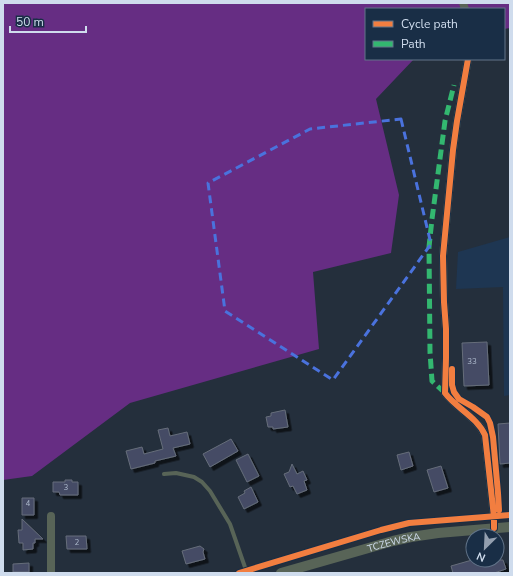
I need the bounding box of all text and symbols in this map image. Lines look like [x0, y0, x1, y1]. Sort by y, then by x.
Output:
scale bar [10, 8, 86, 34]
legend [365, 8, 505, 60]
text: 50 m [16, 14, 44, 30]
text: Cycle path [401, 16, 458, 32]
text: Path [401, 36, 426, 52]
house number: 33 [467, 356, 477, 367]
house number: 3 [64, 482, 69, 493]
house number: 4 [26, 498, 31, 509]
north arrow [465, 528, 505, 568]
street label: TCZEWSKA [366, 530, 422, 556]
house number: 2 [75, 537, 80, 548]
text: N [474, 548, 488, 565]

